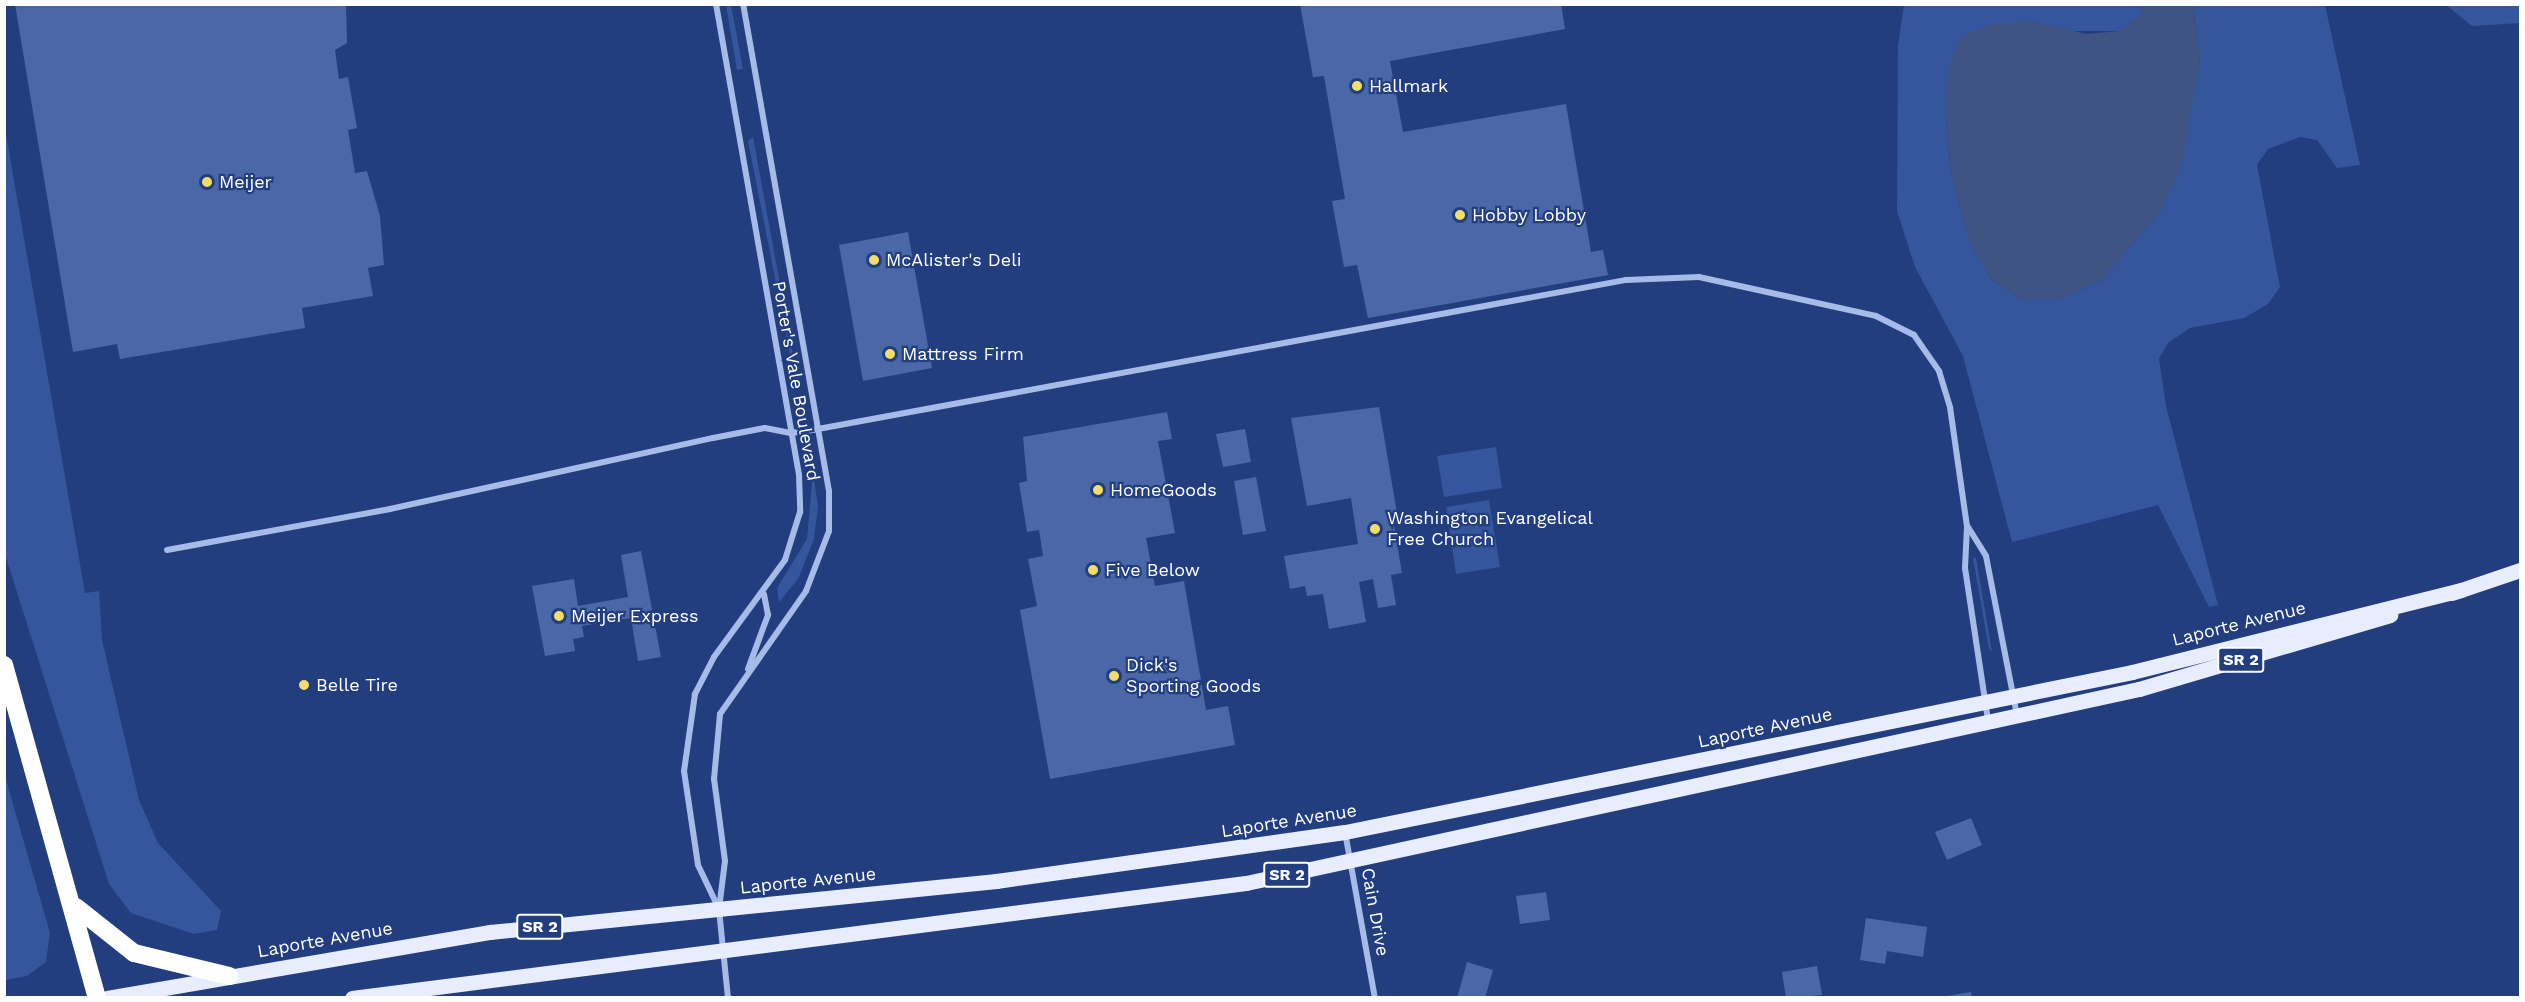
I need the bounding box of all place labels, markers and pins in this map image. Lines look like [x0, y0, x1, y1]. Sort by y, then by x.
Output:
place label: Hallmark [1369, 75, 1448, 97]
marker: Hallmark [1350, 79, 1364, 93]
place label: Meijer [219, 171, 272, 193]
marker: Meijer [200, 175, 214, 189]
place label: Hobby Lobby [1472, 204, 1586, 226]
marker: Hobby Lobby [1453, 208, 1467, 222]
place label: McAlister's Deli [886, 249, 1022, 271]
marker: McAlister's Deli [867, 253, 881, 267]
place label: Mattress Firm [902, 343, 1024, 365]
marker: Mattress Firm [883, 347, 897, 361]
place label: HomeGoods [1110, 479, 1217, 501]
marker: HomeGoods [1091, 483, 1105, 497]
place label: Washington Evangelical Free Church [1387, 508, 1593, 550]
marker: Washington Evangelical Free Church [1368, 522, 1382, 536]
place label: Five Below [1105, 559, 1200, 581]
marker: Five Below [1086, 563, 1100, 577]
place label: Meijer Express [571, 605, 699, 627]
marker: Meijer Express [552, 609, 566, 623]
place label: Dick's Sporting Goods [1126, 655, 1261, 698]
marker: Dick's Sporting Goods [1107, 669, 1121, 683]
place label: Belle Tire [316, 674, 398, 696]
marker: Belle Tire [297, 678, 311, 692]

